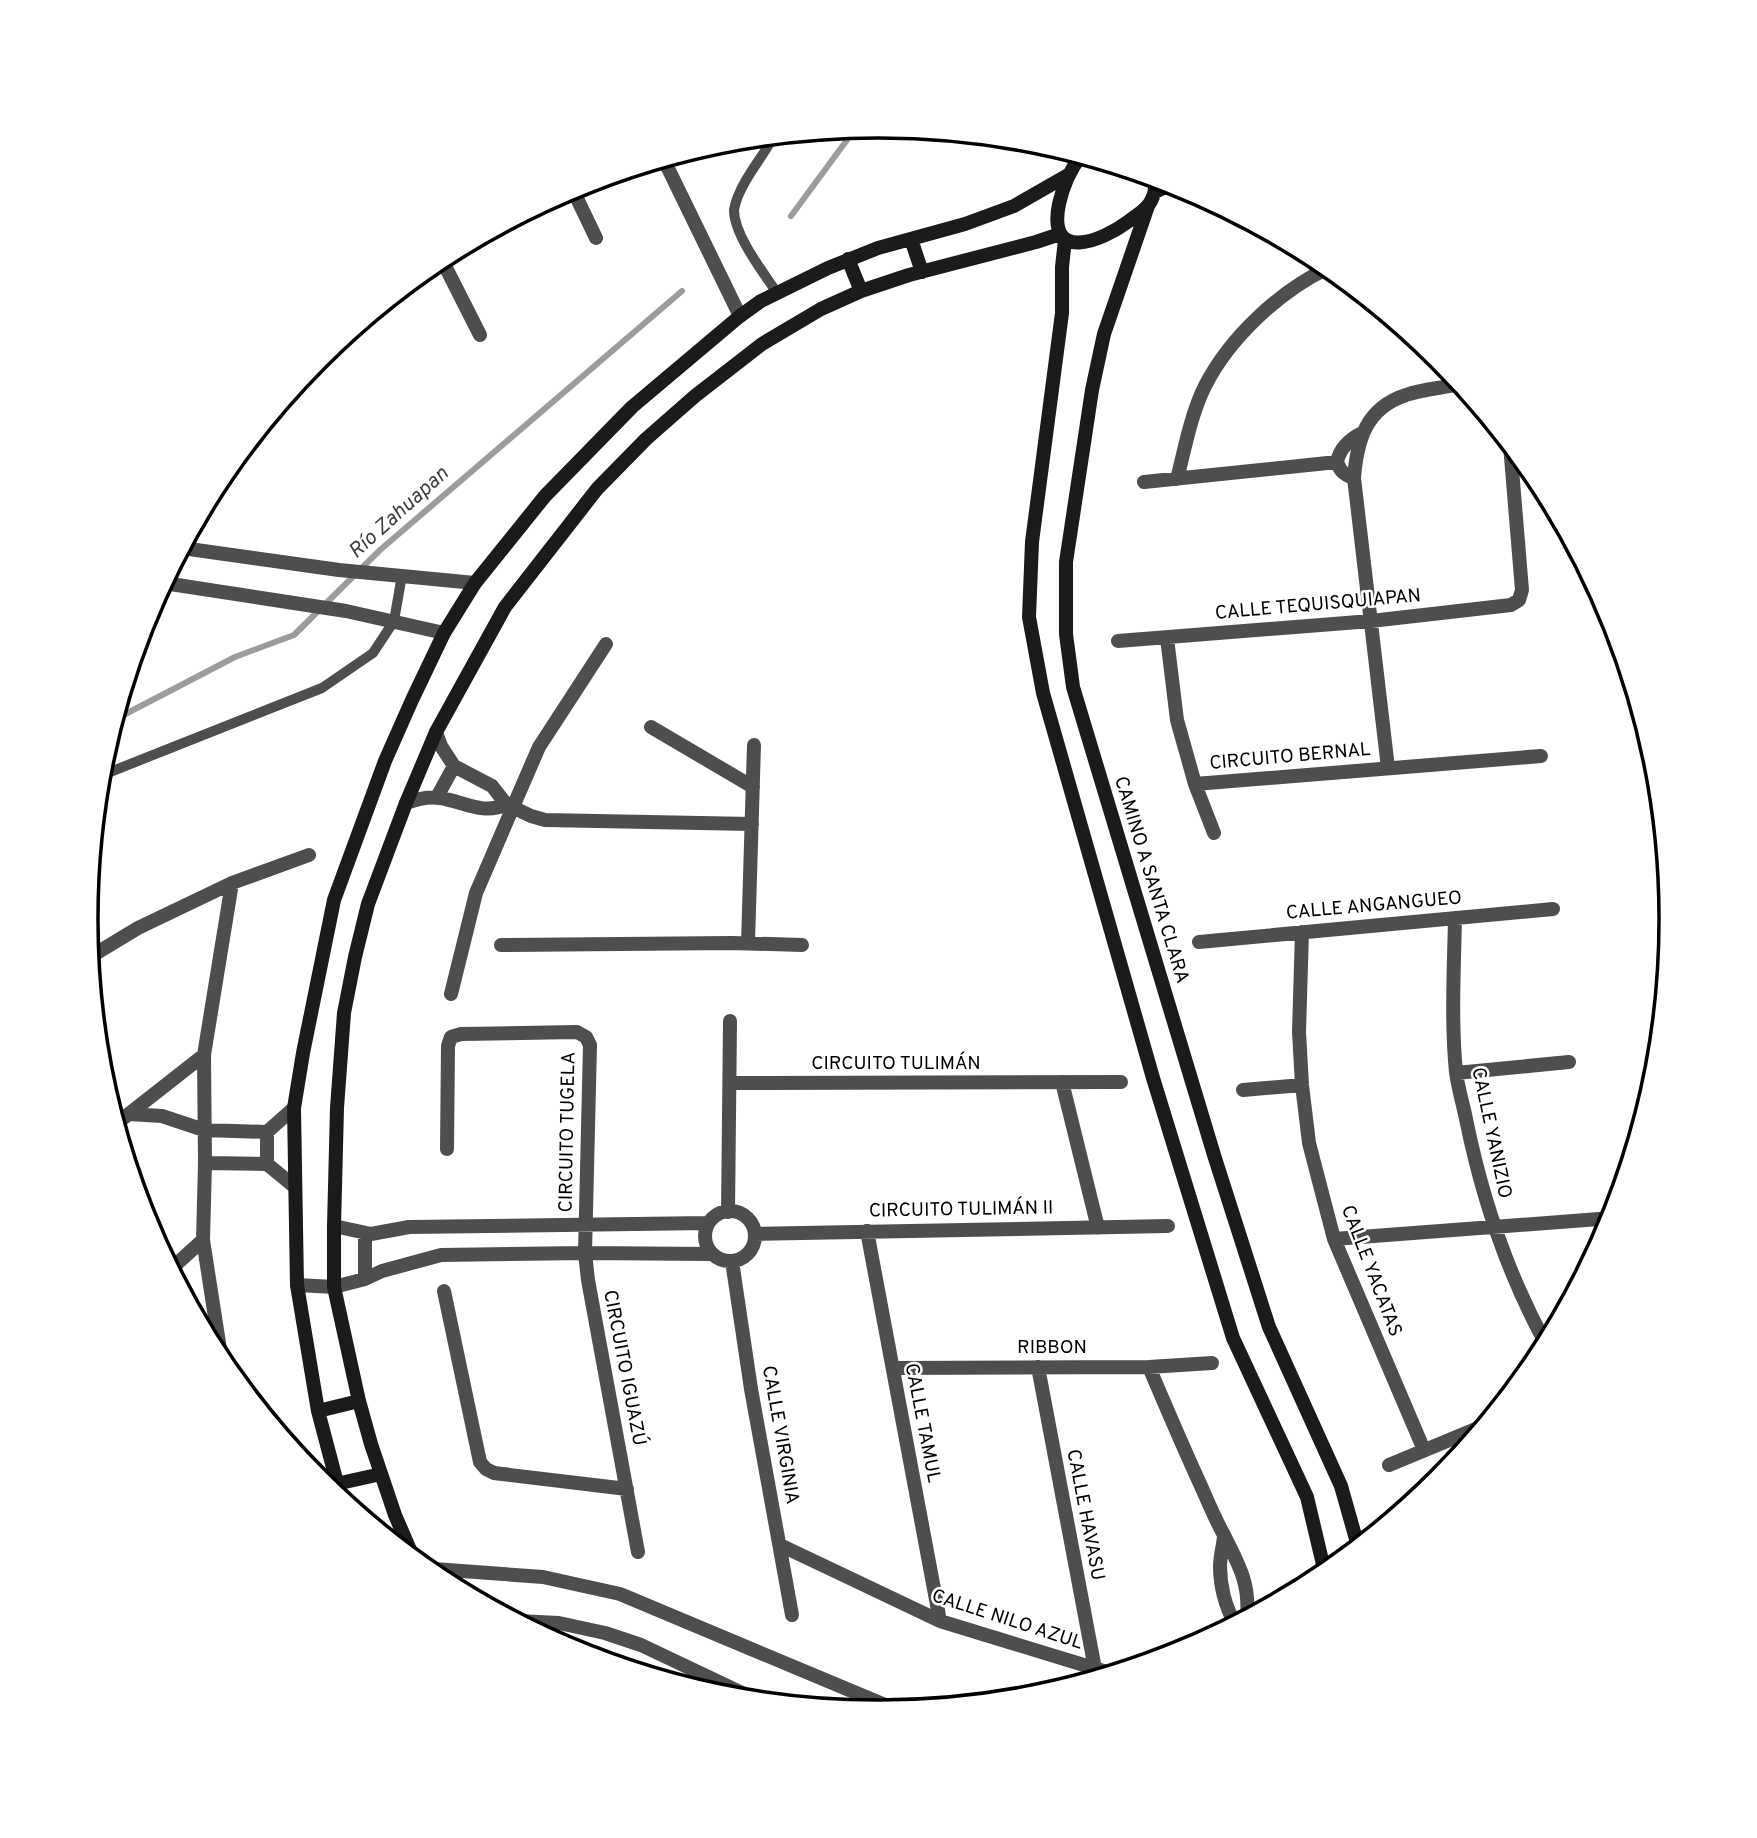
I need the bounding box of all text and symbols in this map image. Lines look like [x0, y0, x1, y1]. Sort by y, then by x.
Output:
water label: Río Zahuapan [343, 460, 455, 565]
street label: CALLE TEQUISQUIAPAN [1214, 584, 1422, 626]
street label: CIRCUITO BERNAL [1208, 738, 1372, 776]
street label: CAMINO A SANTA CLARA [1108, 774, 1194, 986]
street label: CALLE ANGANGUEO [1285, 886, 1463, 926]
street label: CIRCUITO TUGELA [555, 1051, 581, 1213]
street label: CIRCUITO TULIMÁN [811, 1051, 981, 1076]
street label: CALLE YANIZIO [1465, 1065, 1517, 1201]
street label: CIRCUITO TULIMÁN II [869, 1195, 1053, 1224]
street label: CALLE YACATAS [1335, 1202, 1407, 1340]
street label: CIRCUITO IGUAZÚ [597, 1288, 652, 1448]
street label: RIBBON [1017, 1336, 1087, 1360]
street label: CALLE TAMUL [899, 1361, 945, 1485]
street label: CALLE VIRGINIA [756, 1364, 804, 1506]
street label: CALLE HAVASU [1061, 1447, 1109, 1583]
street label: CALLE NILO AZUL [928, 1584, 1086, 1656]

